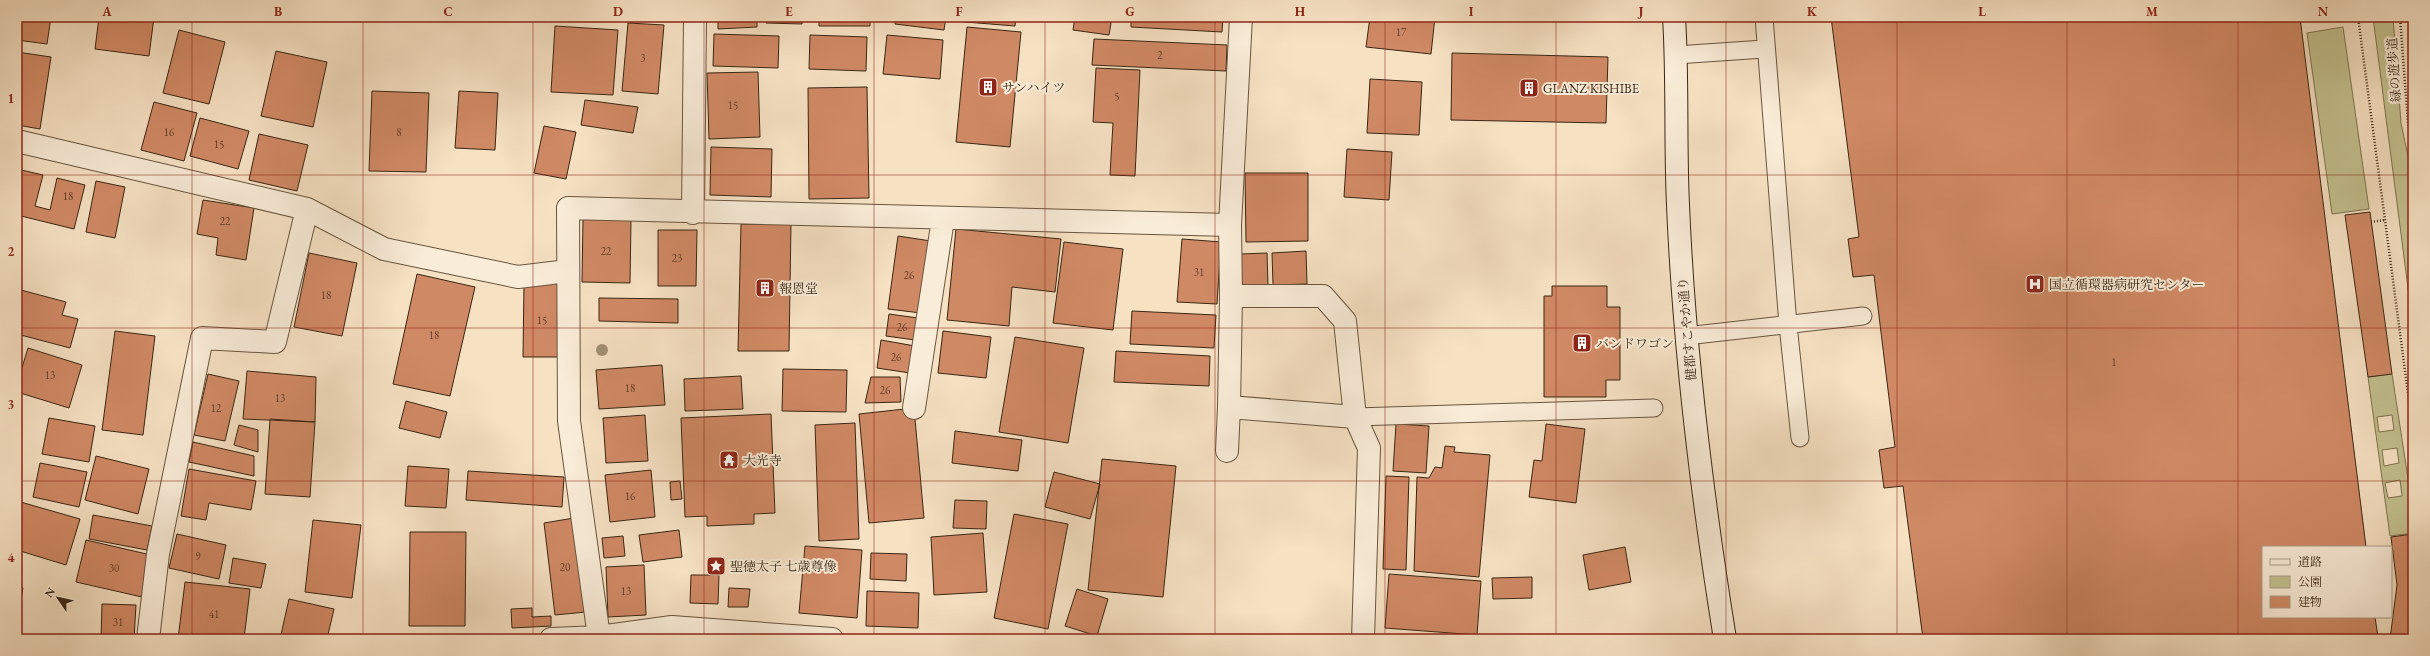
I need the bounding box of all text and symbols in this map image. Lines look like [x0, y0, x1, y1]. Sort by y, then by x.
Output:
text: A [101, 3, 112, 20]
text: B [274, 3, 282, 20]
text: C [443, 3, 453, 20]
text: D [613, 3, 623, 20]
text: E [785, 3, 793, 20]
text: F [955, 3, 963, 20]
text: G [1125, 3, 1135, 20]
text: H [1295, 3, 1306, 20]
text: I [1469, 3, 1474, 20]
text: J [1637, 3, 1644, 20]
text: K [1807, 3, 1818, 20]
text: L [1978, 3, 1986, 20]
text: M [2146, 3, 2158, 20]
text: N [2318, 3, 2329, 20]
house number: 17 [1396, 25, 1407, 39]
street label: 緑の遊歩道 [2383, 37, 2405, 103]
house number: 2 [1157, 48, 1163, 62]
house number: 3 [640, 51, 646, 65]
building icon: サンハイツ [977, 76, 999, 98]
building icon: GLANZ KISHIBE [1518, 77, 1540, 99]
place label: サンハイツ [1002, 79, 1065, 96]
place label: GLANZ KISHIBE [1543, 80, 1639, 97]
house number: 5 [1114, 89, 1120, 103]
text: 1 [8, 90, 15, 107]
house number: 15 [728, 98, 738, 112]
house number: 16 [164, 125, 175, 139]
house number: 8 [396, 125, 402, 139]
house number: 15 [214, 137, 224, 151]
house number: 18 [63, 189, 73, 203]
house number: 22 [220, 214, 231, 228]
text: 2 [8, 243, 15, 260]
house number: 22 [601, 244, 612, 258]
house number: 23 [672, 251, 682, 265]
house number: 31 [1194, 265, 1204, 279]
house number: 26 [904, 268, 915, 282]
hospital icon: 国立循環器病研究センター [2024, 273, 2046, 295]
street label: 健都すこやか通り [1674, 276, 1700, 382]
place label: 国立循環器病研究センター [2049, 276, 2204, 293]
building icon: 報恩堂 [754, 277, 776, 299]
place label: 報恩堂 [779, 280, 818, 297]
house number: 18 [321, 288, 331, 302]
house number: 15 [537, 313, 547, 327]
house number: 26 [897, 320, 908, 334]
house number: 18 [429, 328, 439, 342]
building icon: バンドワゴン [1571, 332, 1593, 354]
place label: バンドワゴン [1596, 335, 1674, 352]
house number: 26 [891, 350, 902, 364]
house number: 1 [2111, 355, 2117, 369]
house number: 13 [45, 368, 55, 382]
house number: 18 [625, 381, 635, 395]
house number: 26 [880, 383, 891, 397]
house number: 13 [275, 391, 285, 405]
text: 3 [8, 396, 15, 413]
house number: 12 [211, 401, 222, 415]
temple icon: 大光寺 [718, 449, 740, 471]
place label: 大光寺 [743, 452, 782, 469]
house number: 16 [625, 489, 636, 503]
legend [2262, 546, 2392, 618]
text: 4 [8, 549, 15, 566]
house number: 9 [195, 549, 201, 563]
text: 道路 [2298, 554, 2322, 570]
place icon: 聖徳太子 七歳尊像 [705, 555, 727, 577]
place label: 聖徳太子 七歳尊像 [730, 558, 837, 575]
house number: 20 [560, 560, 570, 574]
house number: 30 [109, 561, 119, 575]
text: 公園 [2298, 574, 2322, 590]
north arrow [38, 578, 78, 618]
house number: 13 [621, 584, 631, 598]
text: N [41, 585, 58, 600]
text: 建物 [2298, 594, 2322, 610]
house number: 41 [209, 607, 219, 621]
house number: 31 [113, 615, 123, 629]

